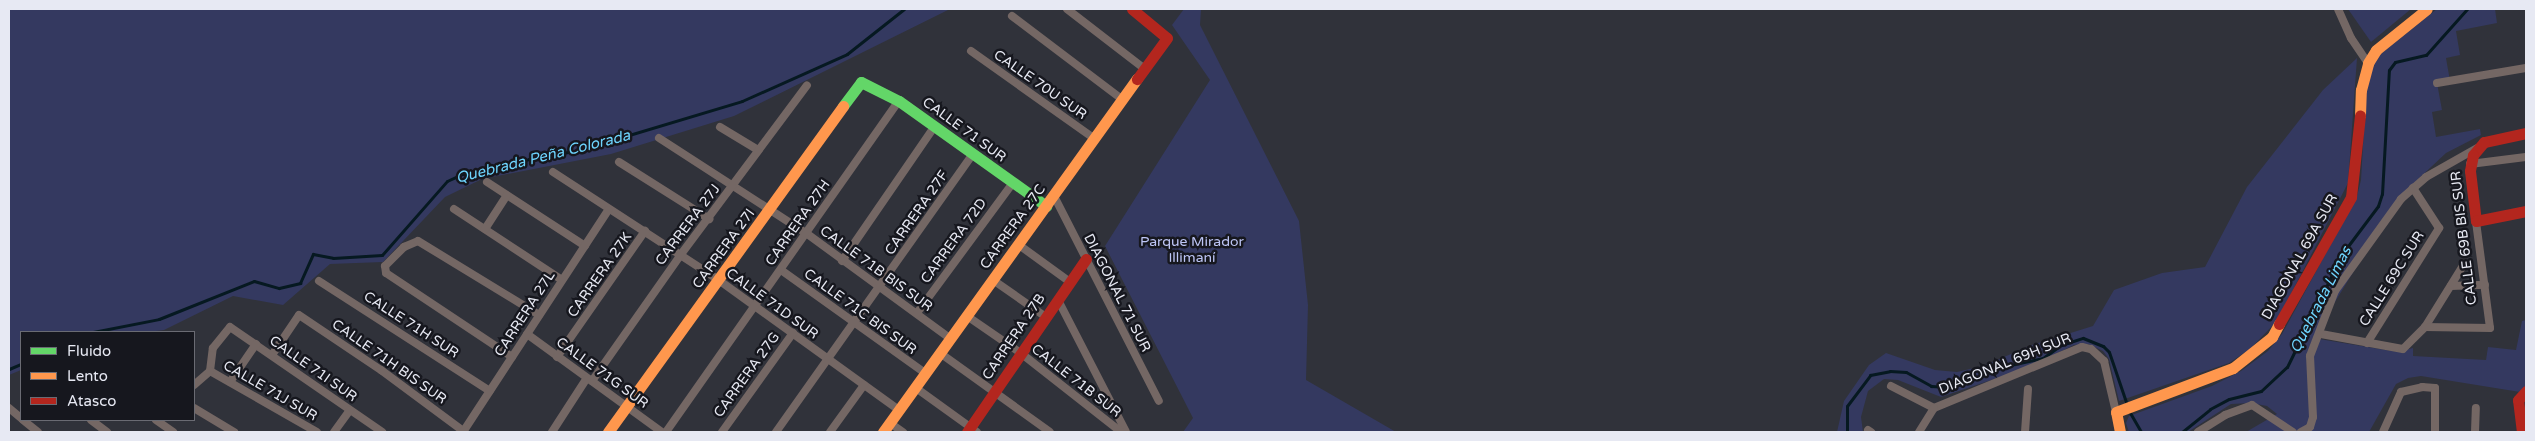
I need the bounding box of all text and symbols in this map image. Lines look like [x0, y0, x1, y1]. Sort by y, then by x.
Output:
street label: CALLE 70U SUR [990, 47, 1090, 123]
street label: CALLE 71 SUR [919, 94, 1009, 166]
water label: Quebrada Peña Colorada [454, 127, 632, 187]
street label: CARRERA 27F [882, 168, 952, 258]
street label: CALLE 69B BIS SUR [2447, 170, 2481, 306]
street label: CARRERA 27H [762, 177, 834, 269]
street label: CARRERA 27J [652, 181, 724, 269]
street label: CARRERA 27C [977, 181, 1049, 273]
street label: DIAGONAL 69A SUR [2258, 191, 2342, 323]
street label: CARRERA 72D [917, 195, 991, 287]
street label: CARRERA 27I [689, 206, 759, 292]
street label: CALLE 71B BIS SUR [816, 223, 936, 315]
street label: CALLE 69C SUR [2356, 228, 2428, 330]
street label: CARRERA 27K [564, 229, 636, 321]
street label: DIAGONAL 71 SUR [1080, 231, 1154, 355]
park label: Parque Mirador Illimaní [1140, 234, 1244, 266]
water label: Quebrada Limas [2286, 244, 2356, 356]
street label: CALLE 71D SUR [723, 265, 821, 343]
street label: CALLE 71C BIS SUR [800, 266, 920, 358]
street label: CARRERA 27L [491, 268, 559, 360]
street label: CALLE 71H SUR [360, 288, 462, 362]
street label: CARRERA 27B [979, 291, 1049, 383]
street label: CALLE 71H BIS SUR [329, 316, 449, 408]
street label: CARRERA 27G [710, 329, 784, 421]
street label: DIAGONAL 69H SUR [1936, 330, 2074, 398]
legend [20, 331, 195, 421]
street label: CALLE 71I SUR [266, 332, 360, 406]
street label: CALLE 71G SUR [553, 334, 651, 412]
street label: CALLE 71B SUR [1028, 341, 1124, 421]
text: Fluido [67, 342, 111, 360]
street label: CALLE 71J SUR [220, 357, 320, 425]
text: Lento [67, 367, 108, 385]
text: Atasco [67, 392, 116, 410]

